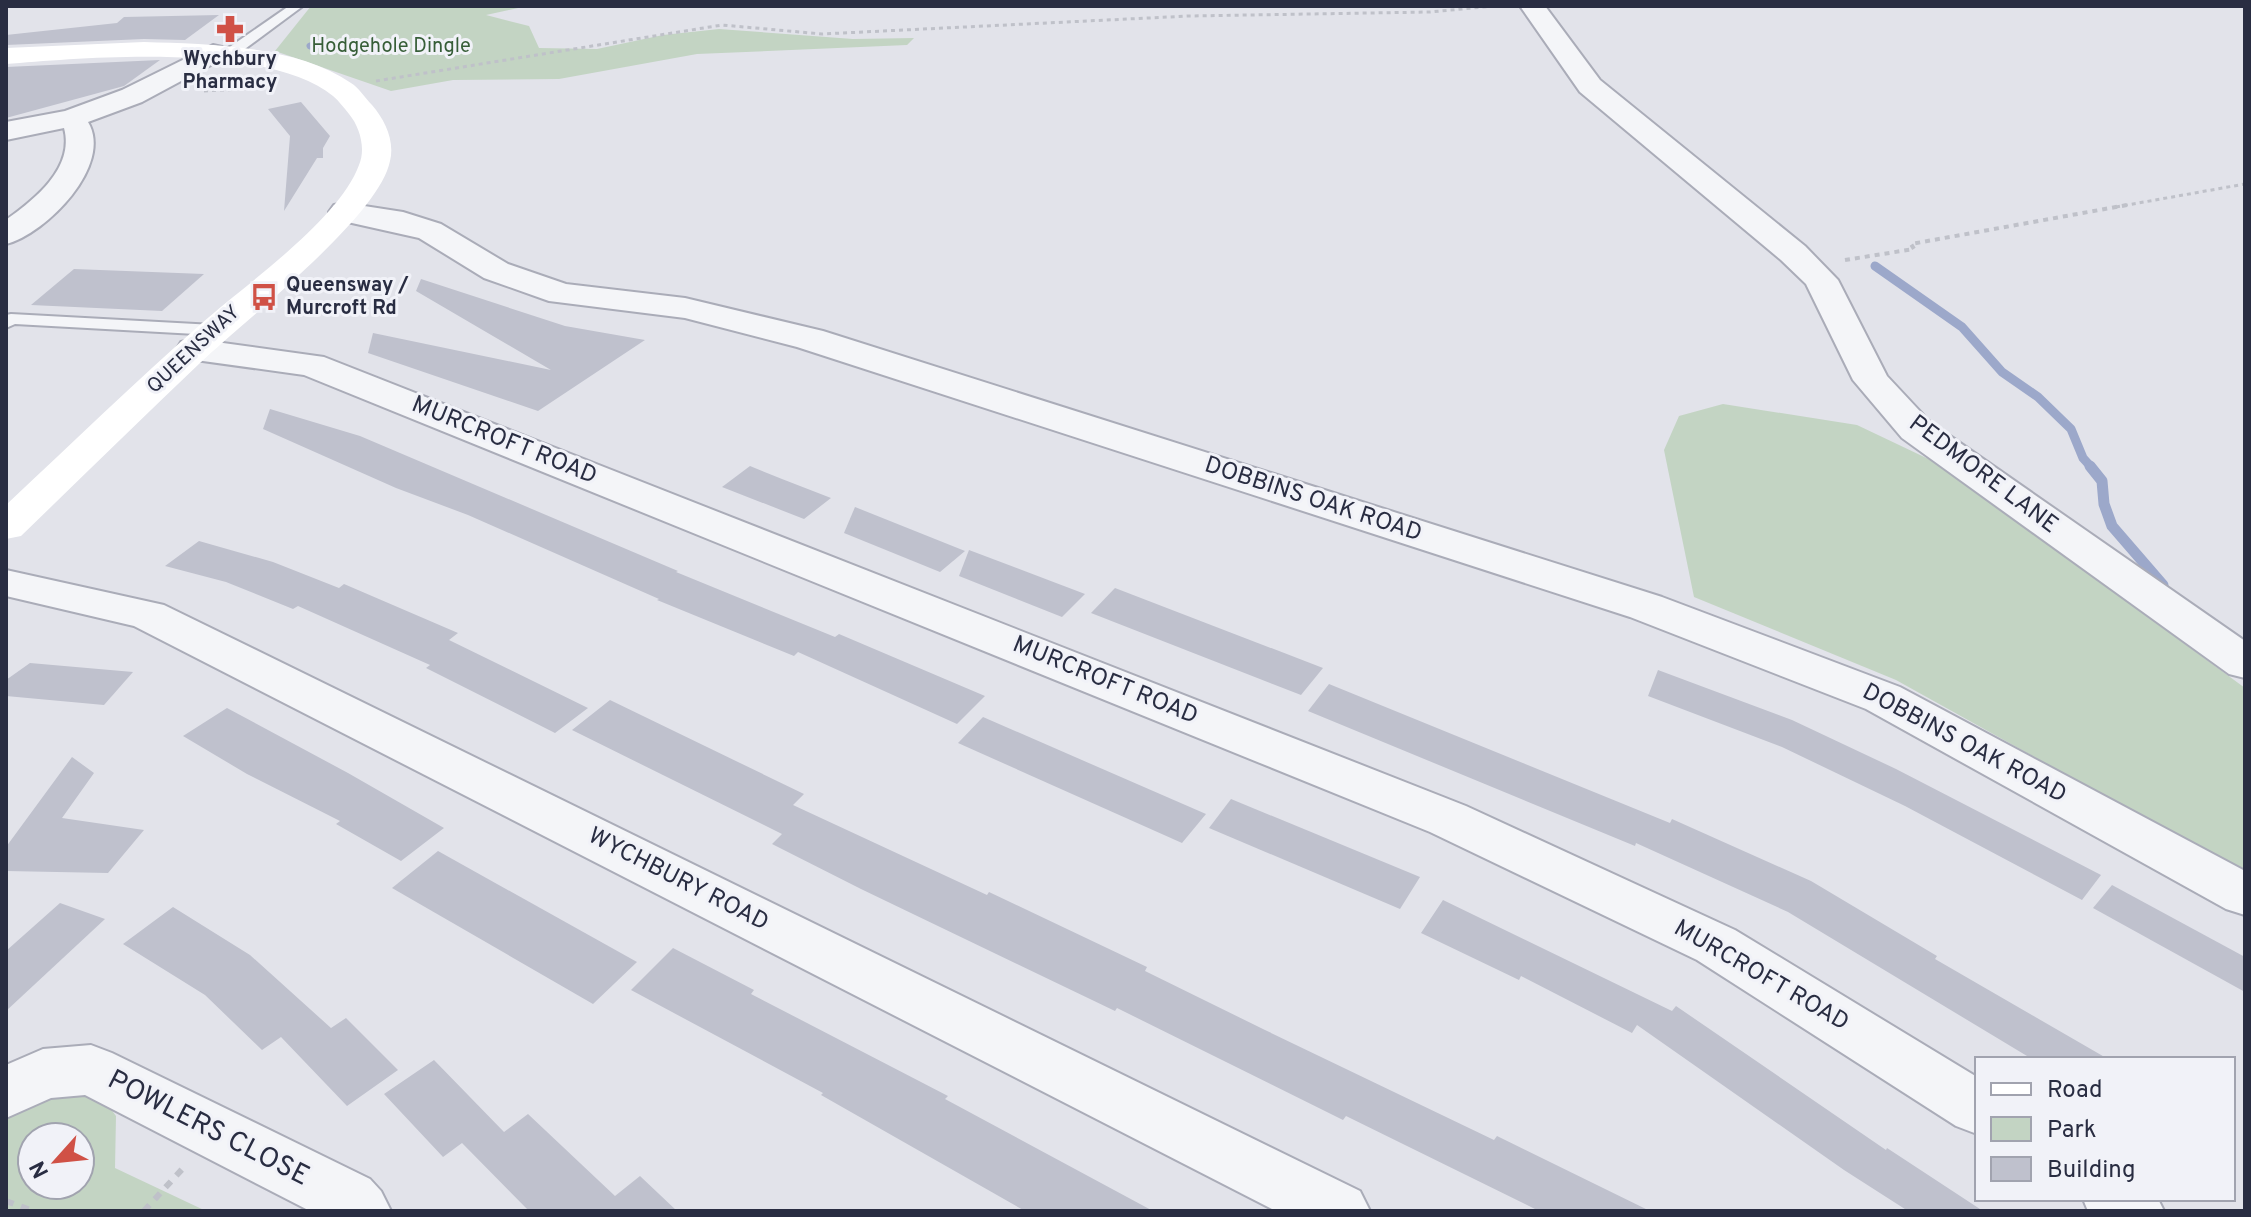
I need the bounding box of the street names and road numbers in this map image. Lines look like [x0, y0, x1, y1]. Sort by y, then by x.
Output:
street label: QUEENSWAY [142, 300, 246, 400]
street label: MURCROFT ROAD [407, 390, 601, 492]
street label: PEDMORE LANE [1902, 409, 2064, 541]
street label: DOBBINS OAK ROAD [1200, 451, 1426, 549]
street label: MURCROFT ROAD [1008, 630, 1202, 732]
street label: DOBBINS OAK ROAD [1857, 677, 2071, 811]
street label: WYCHBURY ROAD [583, 822, 773, 938]
street label: MURCROFT ROAD [1668, 914, 1854, 1038]
street label: POWLERS CLOSE [101, 1063, 315, 1195]

